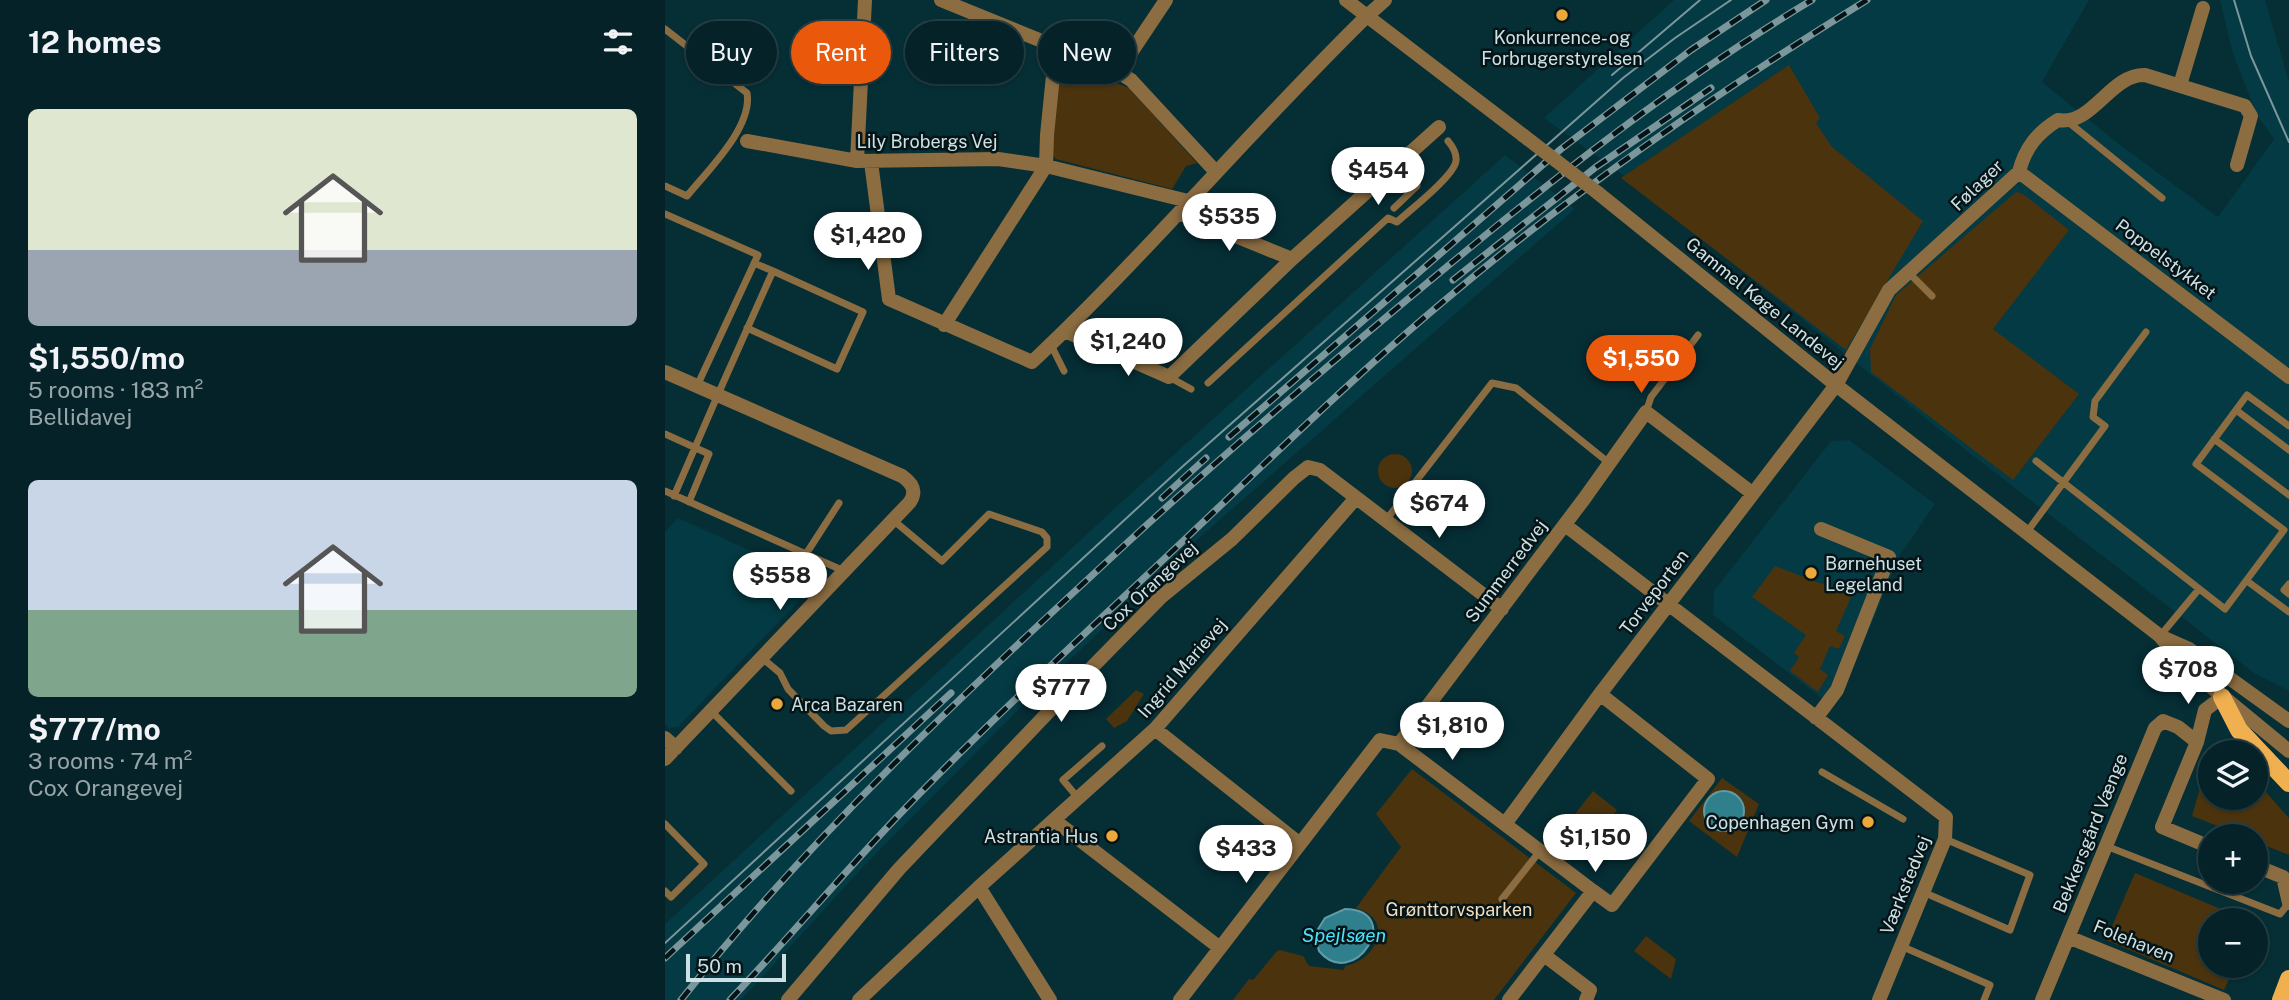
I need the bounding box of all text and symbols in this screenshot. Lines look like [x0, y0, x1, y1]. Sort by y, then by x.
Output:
marker: Konkurrence- og Forbrugerstyrelsen [1554, 7, 1570, 23]
chip: Buy [686, 21, 777, 84]
chip: Rent [791, 21, 891, 84]
chip: Filters [905, 21, 1024, 84]
chip: New [1038, 21, 1136, 84]
icon: filters [599, 23, 637, 61]
text: 12 homes [28, 24, 162, 60]
place label: Konkurrence- og Forbrugerstyrelsen [1481, 27, 1643, 69]
street label: Lily Brobergs Vej [857, 131, 997, 152]
pin: $454 [1337, 148, 1419, 207]
icon: home [270, 155, 396, 281]
street label: Følager [1947, 155, 2007, 215]
text: $454 [1347, 156, 1409, 183]
pin: $535 [1188, 194, 1270, 253]
text: $535 [1198, 202, 1260, 229]
pin: $1,420 [811, 212, 925, 272]
street label: Poppelstykket [2112, 214, 2220, 304]
text: $1,420 [830, 221, 906, 248]
street label: Gammel Køge Landevej [1682, 233, 1848, 373]
pin: $1,240 [1071, 318, 1185, 378]
text: $1,240 [1090, 327, 1166, 354]
pin: $1,550 [1584, 336, 1698, 395]
text: $1,550/mo [28, 340, 185, 376]
text: $1,550 [1602, 344, 1680, 371]
text: 5 rooms · 183 m² [28, 376, 203, 403]
text: Bellidavej [28, 403, 132, 430]
pin: $674 [1398, 480, 1480, 540]
text: $674 [1409, 489, 1469, 516]
street label: Summerredvej [1461, 516, 1551, 626]
icon: home [270, 526, 396, 652]
street label: Cox Orangevej [1098, 537, 1202, 635]
street label: Torveporten [1615, 545, 1693, 639]
pin: $558 [739, 552, 821, 612]
place label: Børnehuset Legeland [1825, 553, 1922, 595]
text: $558 [749, 561, 811, 588]
marker: Børnehuset Legeland [1803, 565, 1819, 581]
street label: Ingrid Marievej [1133, 614, 1231, 722]
pin: $708 [2147, 646, 2229, 706]
text: $708 [2158, 655, 2218, 682]
pin: $777 [1020, 664, 1102, 724]
text: $777 [1031, 673, 1091, 700]
place label: Arca Bazaren [791, 694, 903, 715]
marker: Arca Bazaren [769, 696, 785, 712]
pin: $1,810 [1395, 702, 1509, 762]
text: $777/mo [28, 711, 161, 747]
text: $1,810 [1416, 711, 1488, 738]
map controls [2198, 740, 2268, 978]
button: layers [2198, 740, 2268, 810]
text: 3 rooms · 74 m² [28, 747, 192, 774]
street label: Bekkersgård Vænge [2048, 750, 2132, 916]
text: Cox Orangevej [28, 774, 183, 801]
place label: Copenhagen Gym [1706, 812, 1854, 833]
pin: $1,150 [1538, 814, 1652, 874]
marker: Copenhagen Gym [1860, 814, 1876, 830]
text: $1,150 [1559, 823, 1631, 850]
button: + [2198, 824, 2268, 894]
place label: Astrantia Hus [984, 826, 1098, 847]
pin: $433 [1205, 826, 1287, 885]
marker: Astrantia Hus [1104, 828, 1120, 844]
street label: Værkstedvej [1876, 832, 1934, 938]
text: $433 [1215, 834, 1277, 861]
park label: Grønttorvsparken [1386, 899, 1532, 920]
button: − [2198, 908, 2268, 978]
street label: Folehaven [2091, 915, 2177, 967]
water label: Spejlsøen [1302, 924, 1386, 946]
scale bar [686, 951, 786, 983]
text: 50 m [697, 955, 742, 977]

